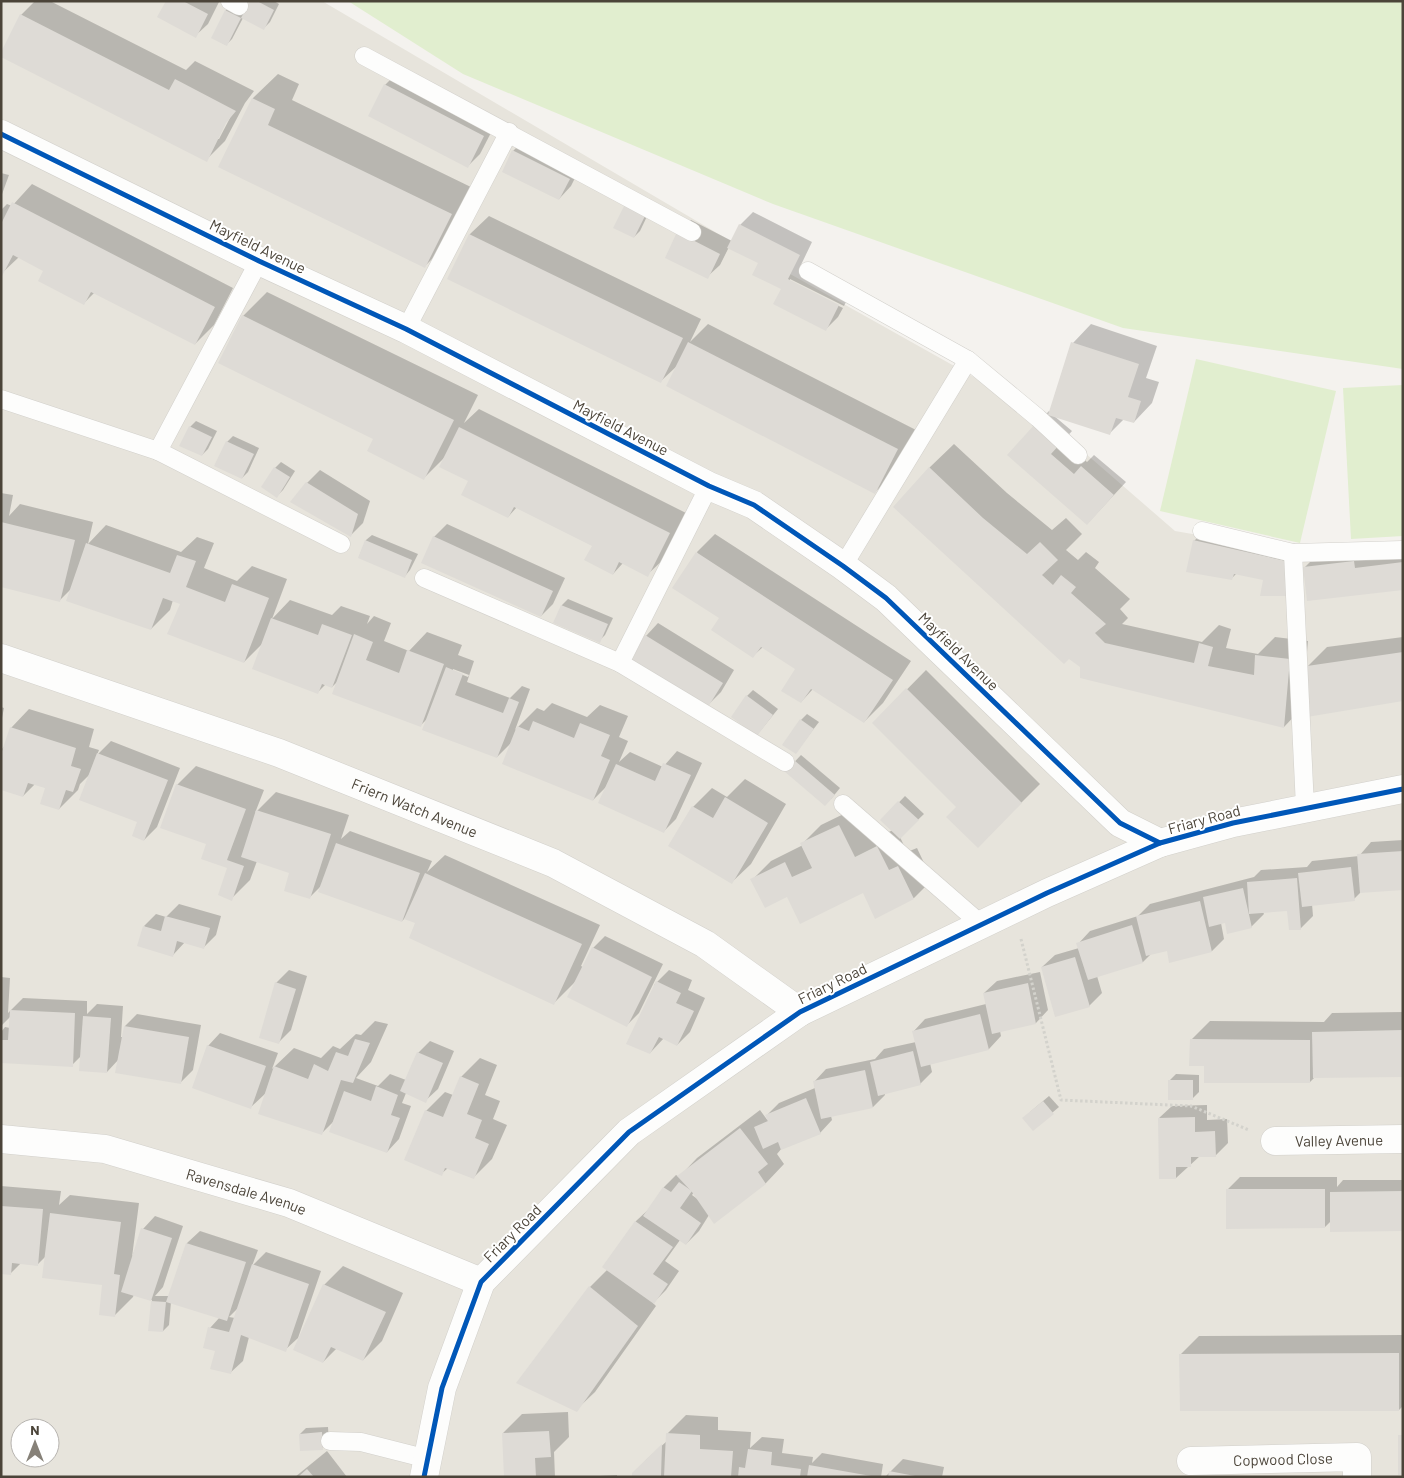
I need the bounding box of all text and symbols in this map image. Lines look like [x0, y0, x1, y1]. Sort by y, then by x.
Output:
street label: Mayfield Avenue [207, 215, 309, 277]
street label: Mayfield Avenue [570, 395, 672, 459]
street label: Mayfield Avenue [915, 608, 1003, 694]
street label: Friern Watch Avenue [349, 774, 480, 841]
street label: Friary Road [1166, 801, 1242, 837]
street label: Friary Road [795, 959, 869, 1007]
street label: Valley Avenue [1295, 1130, 1383, 1150]
street label: Ravensdale Avenue [184, 1164, 309, 1218]
street label: Friary Road [479, 1200, 545, 1266]
north arrow [10, 1418, 60, 1468]
text: N [30, 1421, 40, 1438]
street label: Copwood Close [1233, 1449, 1333, 1469]

